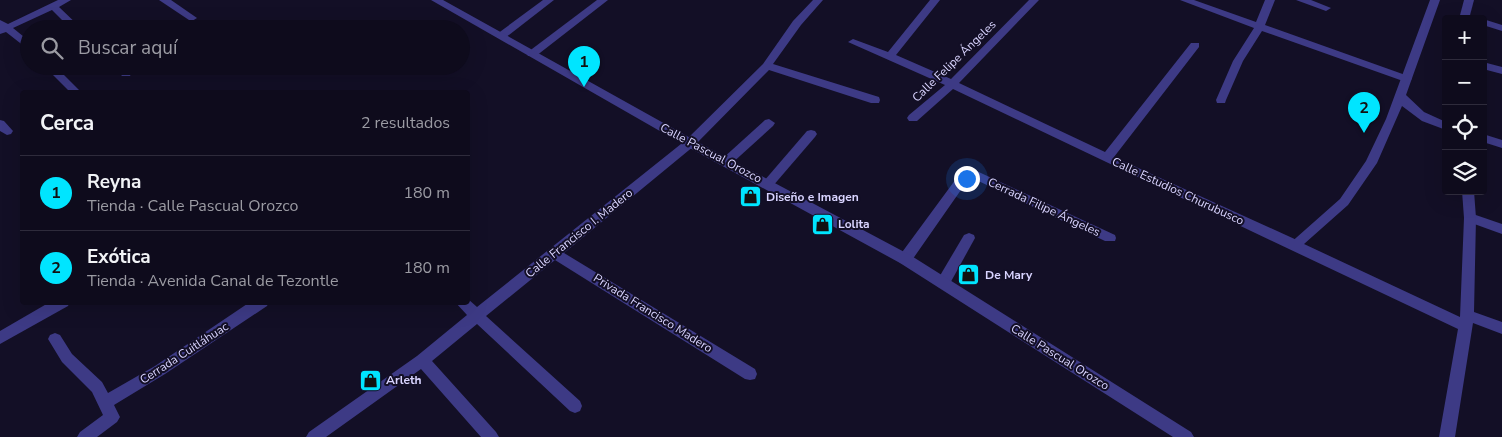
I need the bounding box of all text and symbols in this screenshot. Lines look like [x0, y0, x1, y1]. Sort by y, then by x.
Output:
map controls [1442, 15, 1487, 195]
button: + [1442, 15, 1487, 60]
street label: Calle Felipe Ángeles [909, 17, 1000, 105]
search box [20, 20, 470, 75]
icon: search [38, 34, 66, 62]
text: Buscar aquí [78, 35, 177, 61]
pin: 1 [568, 46, 600, 87]
button: − [1442, 60, 1487, 105]
pin: 2 [1348, 92, 1380, 133]
button: locate [1442, 105, 1487, 150]
text: Cerca [40, 109, 94, 137]
text: 2 resultados [361, 112, 450, 134]
street label: Calle Pascual Orozco [657, 119, 765, 187]
button: layers [1442, 150, 1487, 195]
street label: Calle Estudios Churubusco [1109, 153, 1247, 229]
your location [954, 166, 980, 192]
text: Reyna [87, 169, 141, 195]
street label: Cerrada Filipe Ángeles [985, 174, 1103, 240]
text: 1 [51, 182, 61, 204]
text: 180 m [403, 182, 450, 204]
street label: Calle Francisco I. Madero [522, 185, 636, 281]
shop icon: Diseño e Imagen [738, 185, 762, 209]
place label: Diseño e Imagen [766, 189, 859, 205]
text: Tienda · Calle Pascual Orozco [87, 195, 298, 217]
shop icon: Lolita [810, 212, 834, 236]
place label: Lolita [838, 216, 870, 232]
text: Exótica [87, 244, 151, 270]
text: 2 [51, 257, 61, 279]
text: 180 m [403, 257, 450, 279]
shop icon: De Mary [957, 263, 981, 287]
place label: De Mary [985, 267, 1033, 283]
text: Tienda · Avenida Canal de Tezontle [87, 270, 338, 292]
street label: Privada Francisco Madero [590, 270, 716, 356]
street label: Cerrada Cuitláhuac [137, 318, 232, 388]
street label: Calle Pascual Orozco [1008, 320, 1112, 394]
shop icon: Arleth [358, 368, 382, 392]
place label: Arleth [386, 372, 422, 388]

